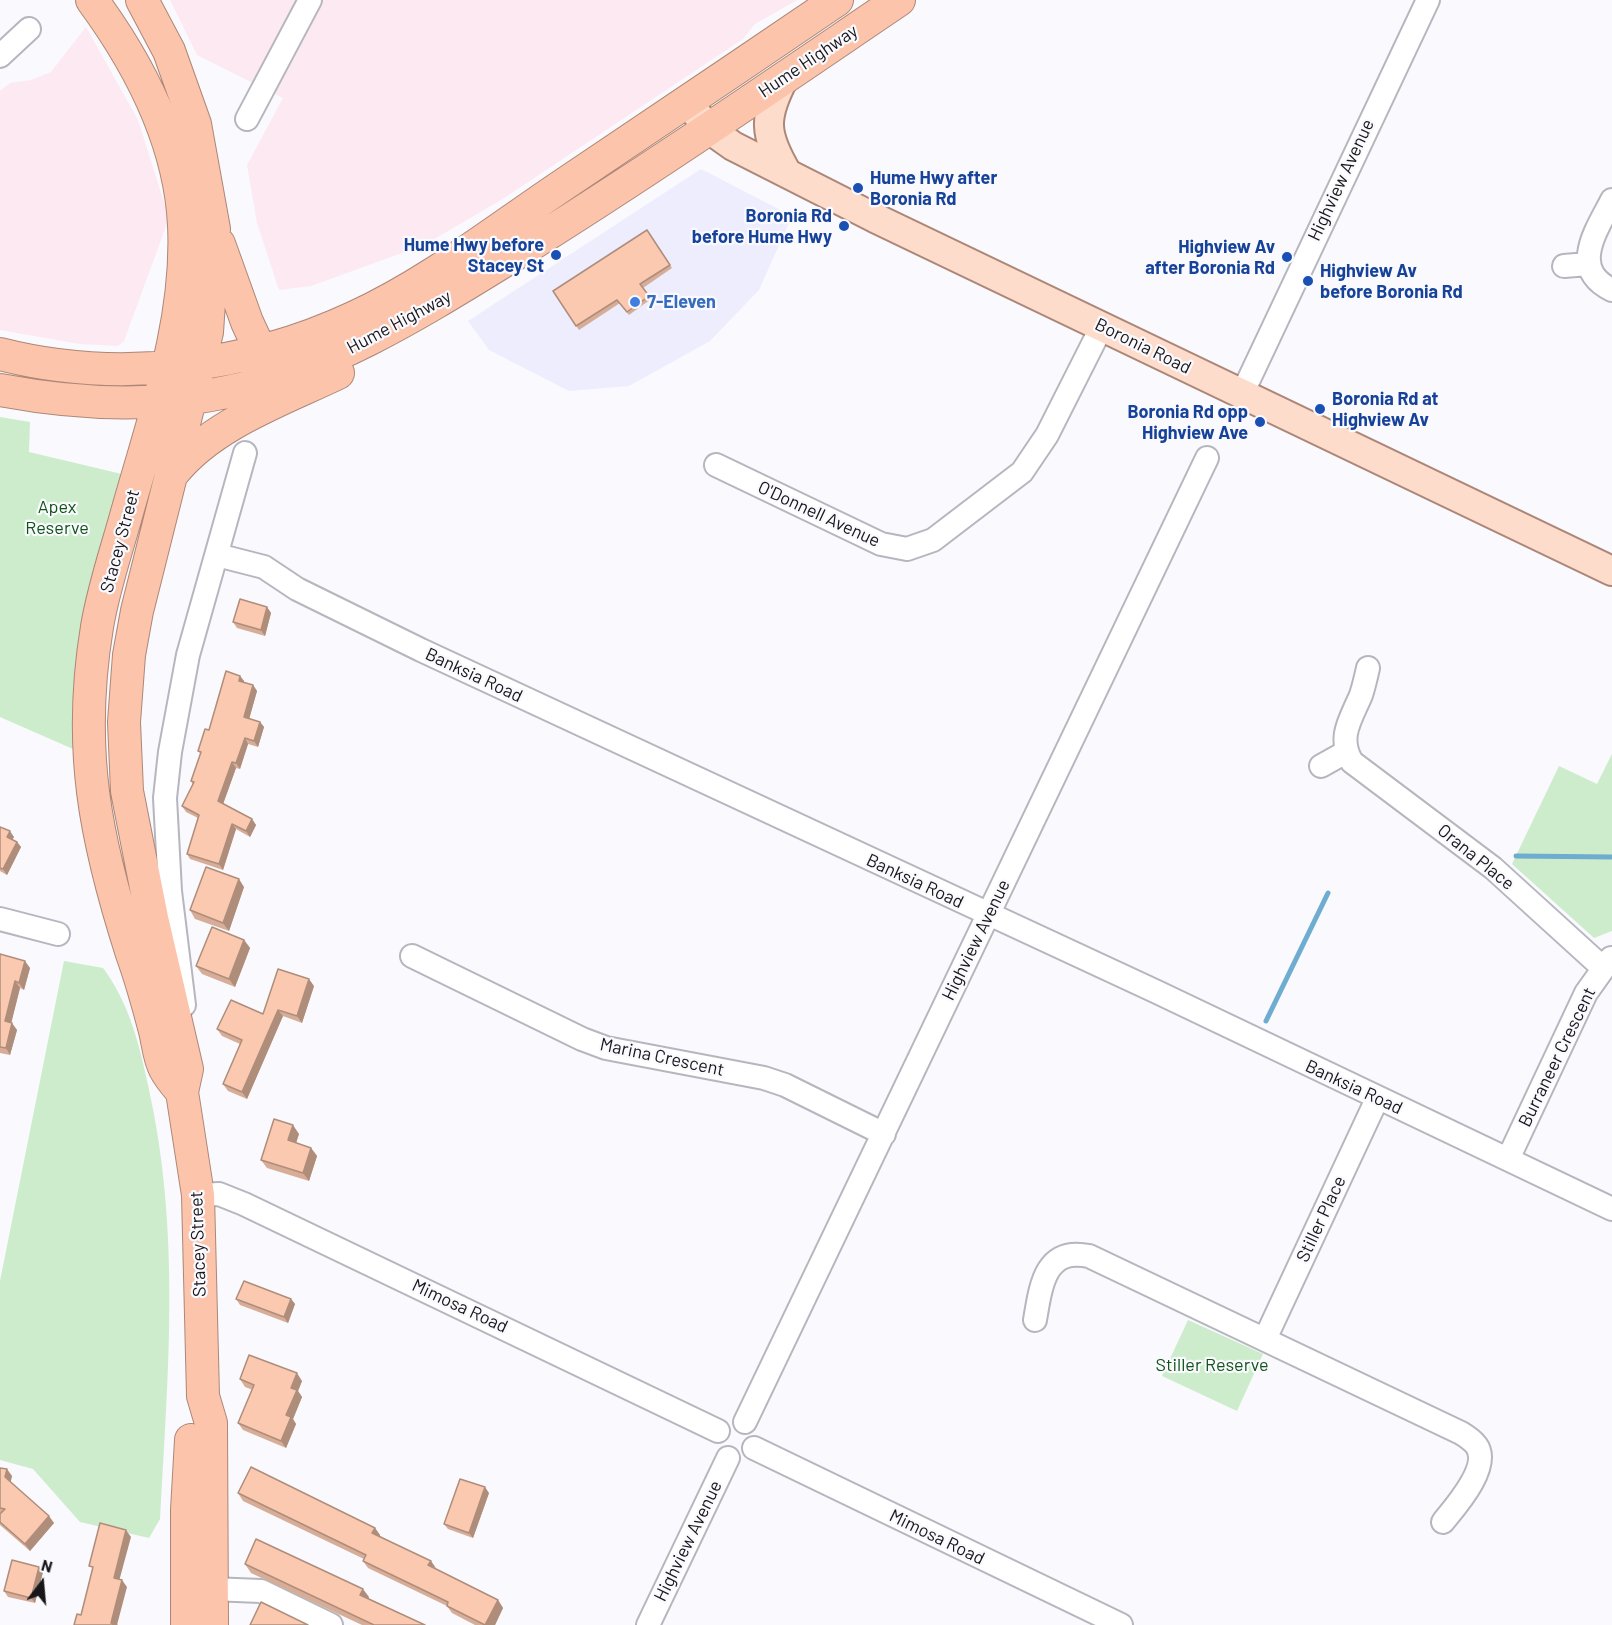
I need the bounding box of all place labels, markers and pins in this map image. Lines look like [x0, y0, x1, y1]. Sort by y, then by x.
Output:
place label: Hume Hwy after Boronia Rd [870, 167, 997, 210]
marker: Hume Hwy after Boronia Rd [851, 181, 865, 195]
place label: Boronia Rd before Hume Hwy [692, 205, 832, 248]
marker: Boronia Rd before Hume Hwy [837, 219, 851, 233]
place label: Hume Hwy before Stacey St [404, 234, 544, 276]
place label: Highview Av after Boronia Rd [1145, 236, 1275, 278]
marker: Hume Hwy before Stacey St [549, 248, 563, 262]
marker: Highview Av after Boronia Rd [1280, 250, 1294, 264]
place label: Highview Av before Boronia Rd [1320, 260, 1463, 302]
marker: Highview Av before Boronia Rd [1301, 274, 1315, 288]
place label: 7-Eleven [647, 291, 716, 313]
marker: 7-Eleven [628, 295, 642, 309]
place label: Boronia Rd at Highview Av [1332, 388, 1438, 430]
place label: Boronia Rd opp Highview Ave [1127, 401, 1248, 444]
marker: Boronia Rd at Highview Av [1313, 402, 1327, 416]
marker: Boronia Rd opp Highview Ave [1253, 415, 1267, 429]

